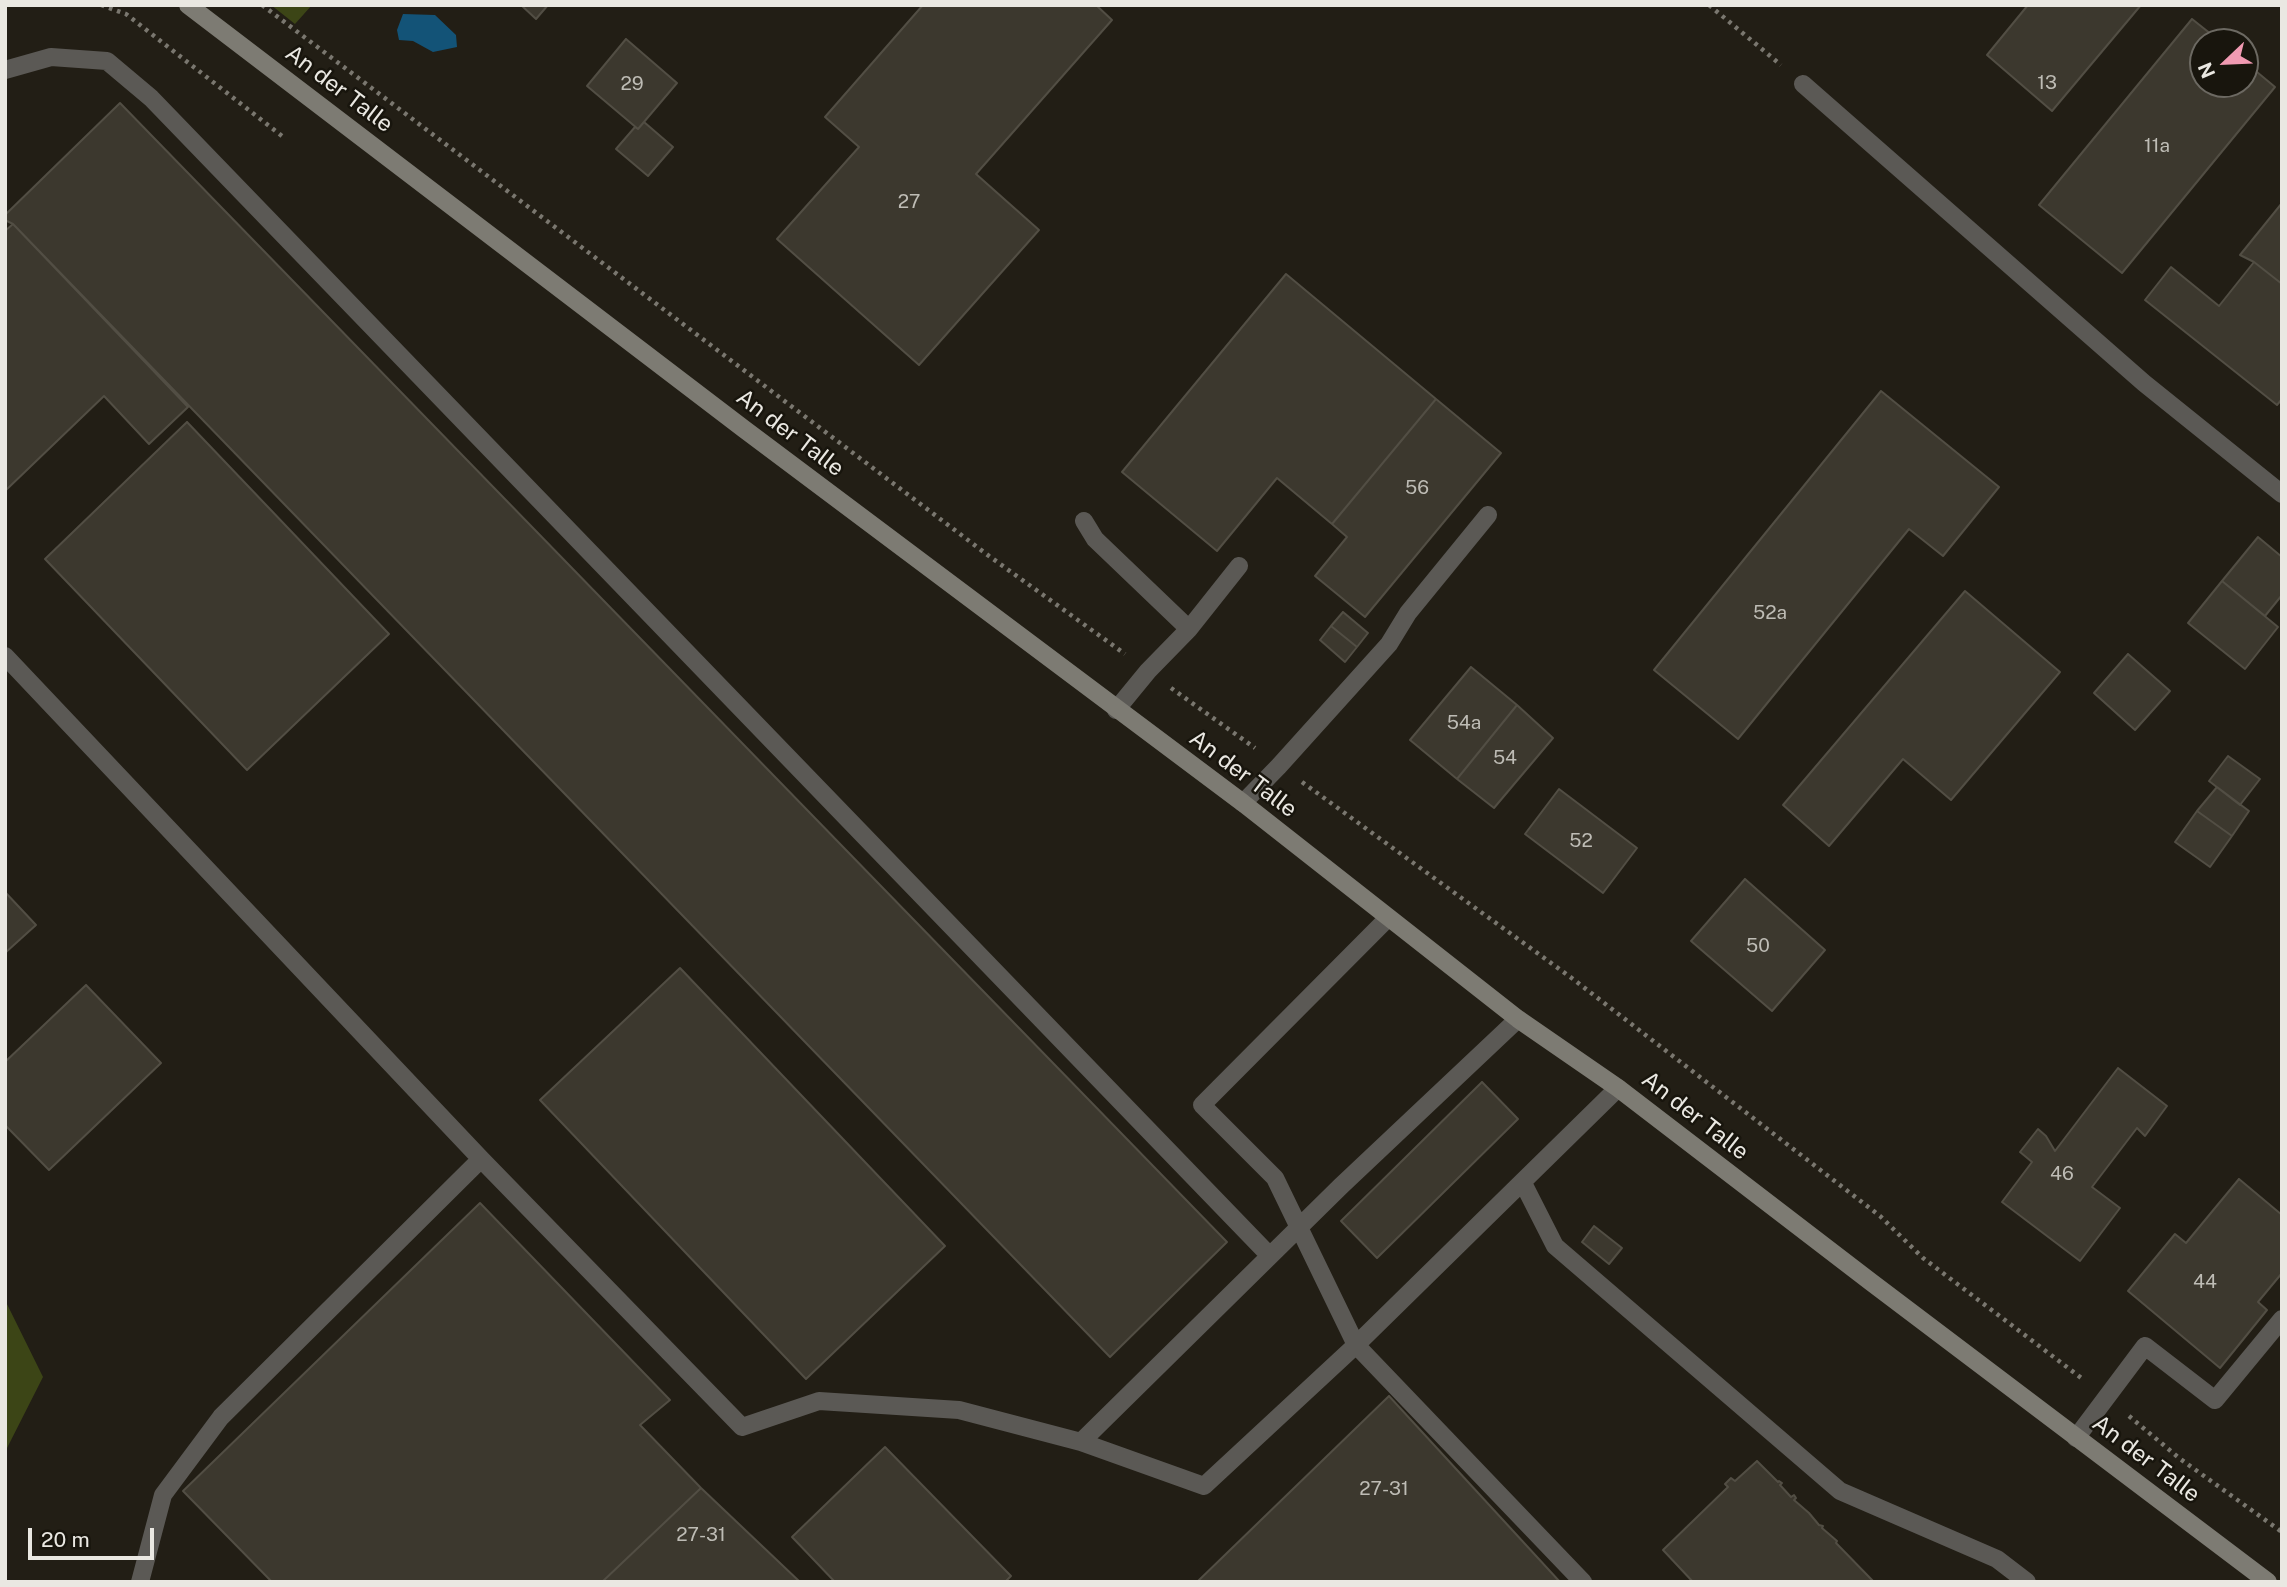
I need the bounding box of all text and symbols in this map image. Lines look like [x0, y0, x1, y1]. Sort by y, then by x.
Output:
north arrow [2189, 28, 2259, 98]
street label: An der Talle [280, 40, 398, 138]
text: N [2193, 59, 2220, 82]
house number: 13 [2037, 72, 2057, 94]
house number: 29 [620, 73, 644, 95]
house number: 11a [2144, 135, 2170, 157]
house number: 27 [898, 191, 920, 213]
street label: An der Talle [731, 384, 849, 482]
house number: 56 [1405, 477, 1429, 499]
house number: 52a [1753, 602, 1787, 624]
house number: 54a [1447, 712, 1481, 734]
street label: An der Talle [1184, 725, 1302, 823]
house number: 54 [1493, 747, 1517, 769]
house number: 52 [1569, 830, 1593, 852]
house number: 50 [1746, 935, 1770, 957]
street label: An der Talle [1636, 1066, 1754, 1166]
house number: 46 [2050, 1163, 2074, 1185]
house number: 44 [2193, 1271, 2217, 1293]
street label: An der Talle [2087, 1410, 2205, 1508]
house number: 27-31 [1359, 1478, 1409, 1500]
scale bar [32, 1514, 158, 1558]
house number: 27-31 [676, 1524, 726, 1546]
text: 20 m [41, 1527, 90, 1552]

